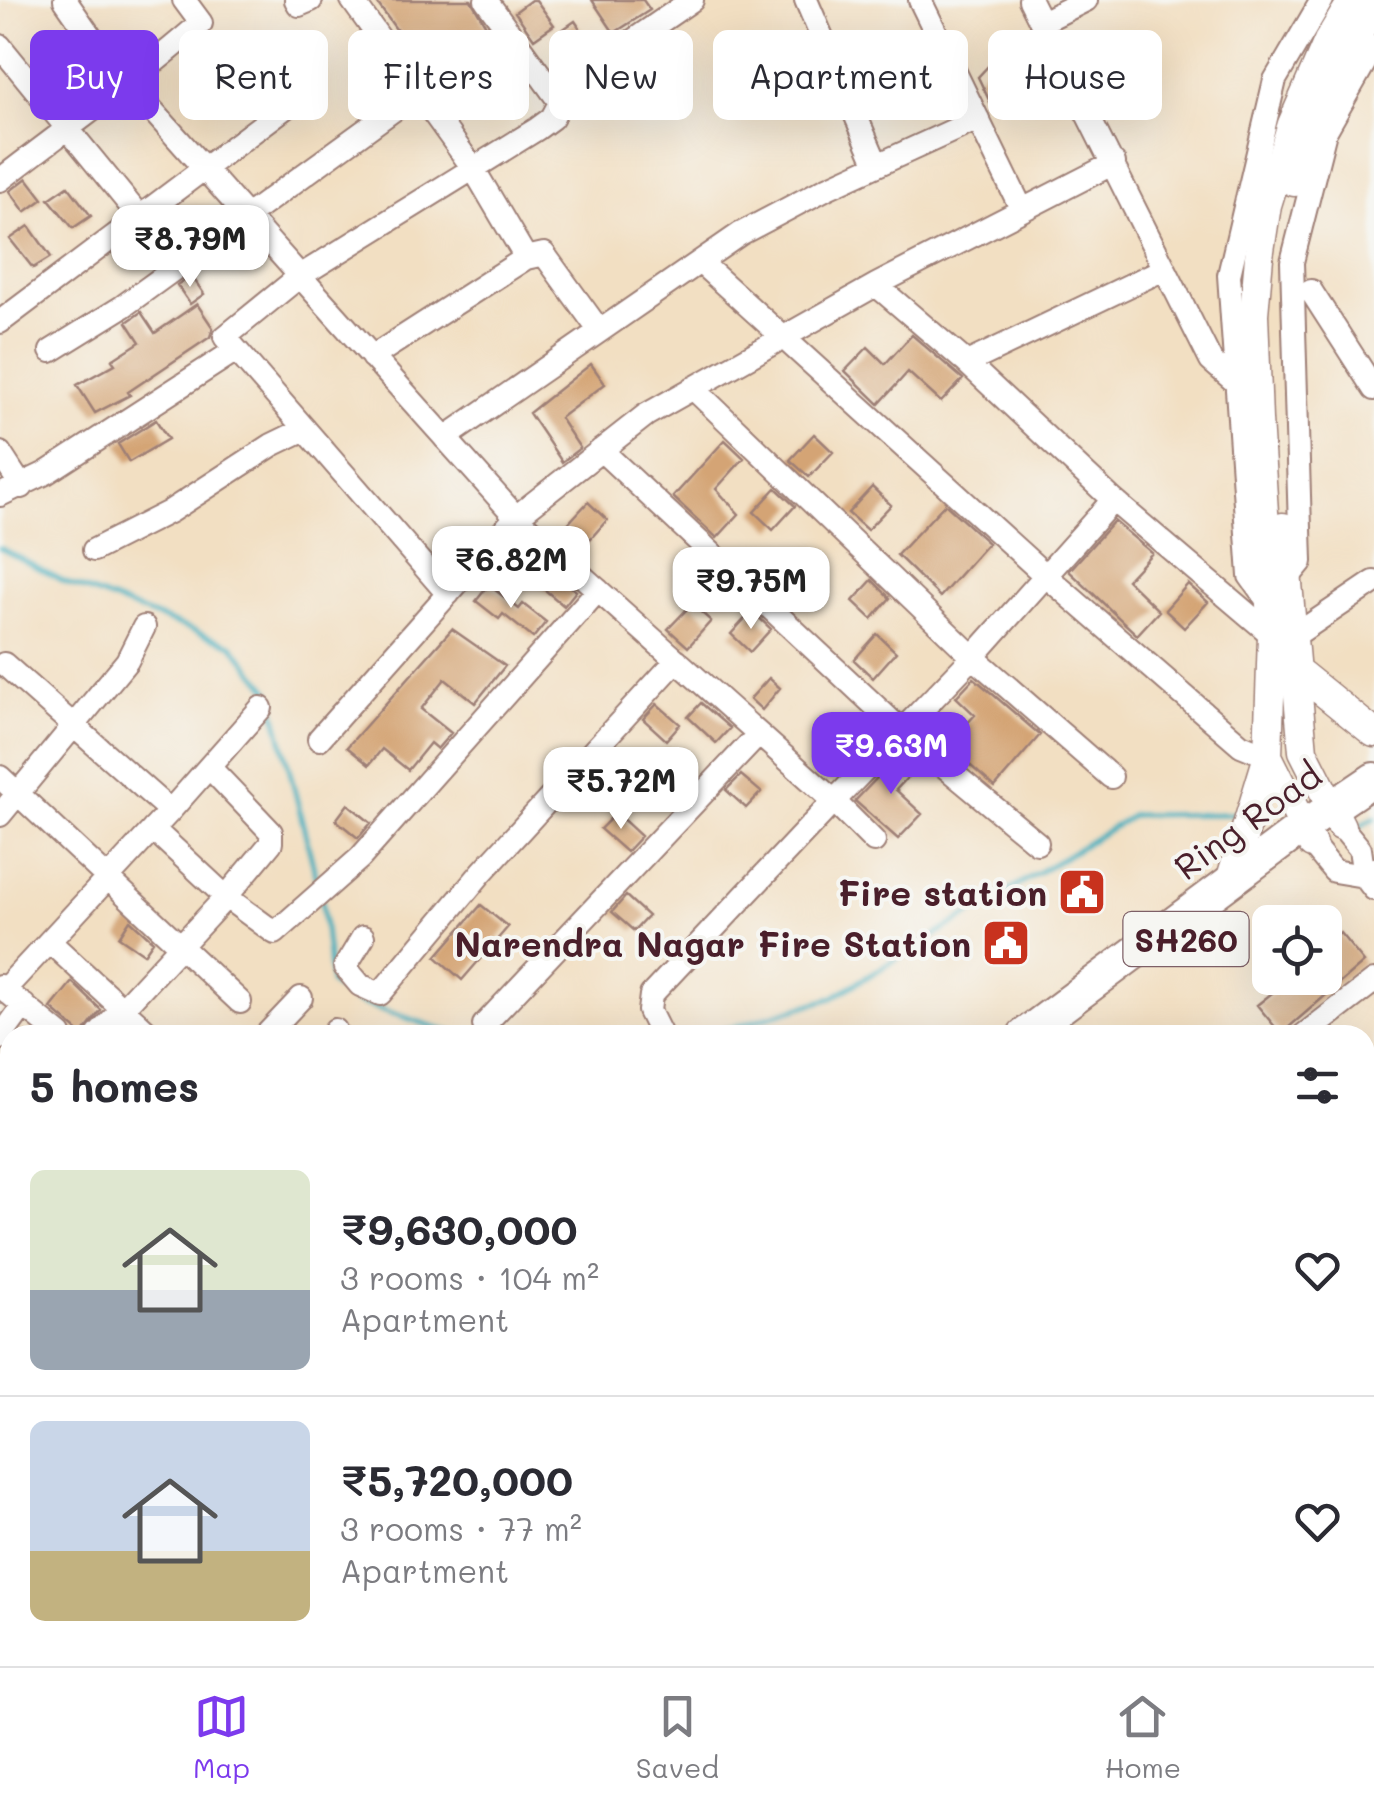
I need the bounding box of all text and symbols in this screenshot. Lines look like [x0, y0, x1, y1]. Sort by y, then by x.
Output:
chip: Buy [30, 30, 159, 120]
chip: Rent [179, 30, 328, 120]
chip: Filters [348, 30, 529, 120]
chip: New [549, 30, 693, 120]
chip: Apartment [713, 30, 968, 120]
chip: House [988, 30, 1162, 120]
pin: ₹8.79M [109, 205, 271, 290]
text: ₹8.79M [133, 216, 247, 258]
pin: ₹6.82M [430, 526, 592, 611]
text: ₹6.82M [454, 537, 568, 579]
pin: ₹9.75M [670, 547, 832, 632]
text: ₹9.75M [695, 558, 807, 600]
pin: ₹9.63M [810, 712, 972, 797]
text: ₹9.63M [834, 723, 948, 765]
pin: ₹5.72M [540, 747, 702, 832]
street label: Ring Road [1164, 751, 1330, 889]
text: ₹5.72M [565, 758, 677, 800]
public building icon: Fire station [1056, 866, 1108, 918]
place label: Fire station [838, 869, 1047, 915]
map controls [1252, 905, 1342, 995]
button: locate [1252, 905, 1342, 995]
road number: SH260 [1124, 912, 1248, 966]
public building icon: Narendra Nagar Fire Station [980, 917, 1032, 969]
place label: Narendra Nagar Fire Station [454, 920, 971, 966]
text: 5 homes [30, 1058, 199, 1113]
icon: filters [1290, 1058, 1345, 1113]
text: ₹9,630,000 [340, 1201, 577, 1256]
icon: home [110, 1210, 230, 1330]
icon: heart [1290, 1243, 1345, 1298]
text: 3 rooms · 104 m² [340, 1256, 599, 1298]
text: Apartment [340, 1298, 509, 1340]
text: ₹5,720,000 [340, 1452, 573, 1507]
icon: home [110, 1461, 230, 1581]
icon: heart [1290, 1494, 1345, 1549]
text: 3 rooms · 77 m² [340, 1507, 582, 1549]
text: Apartment [340, 1549, 509, 1591]
tab: Map [193, 1689, 250, 1785]
tab: Saved [636, 1689, 719, 1785]
tab: Home [1105, 1689, 1181, 1785]

